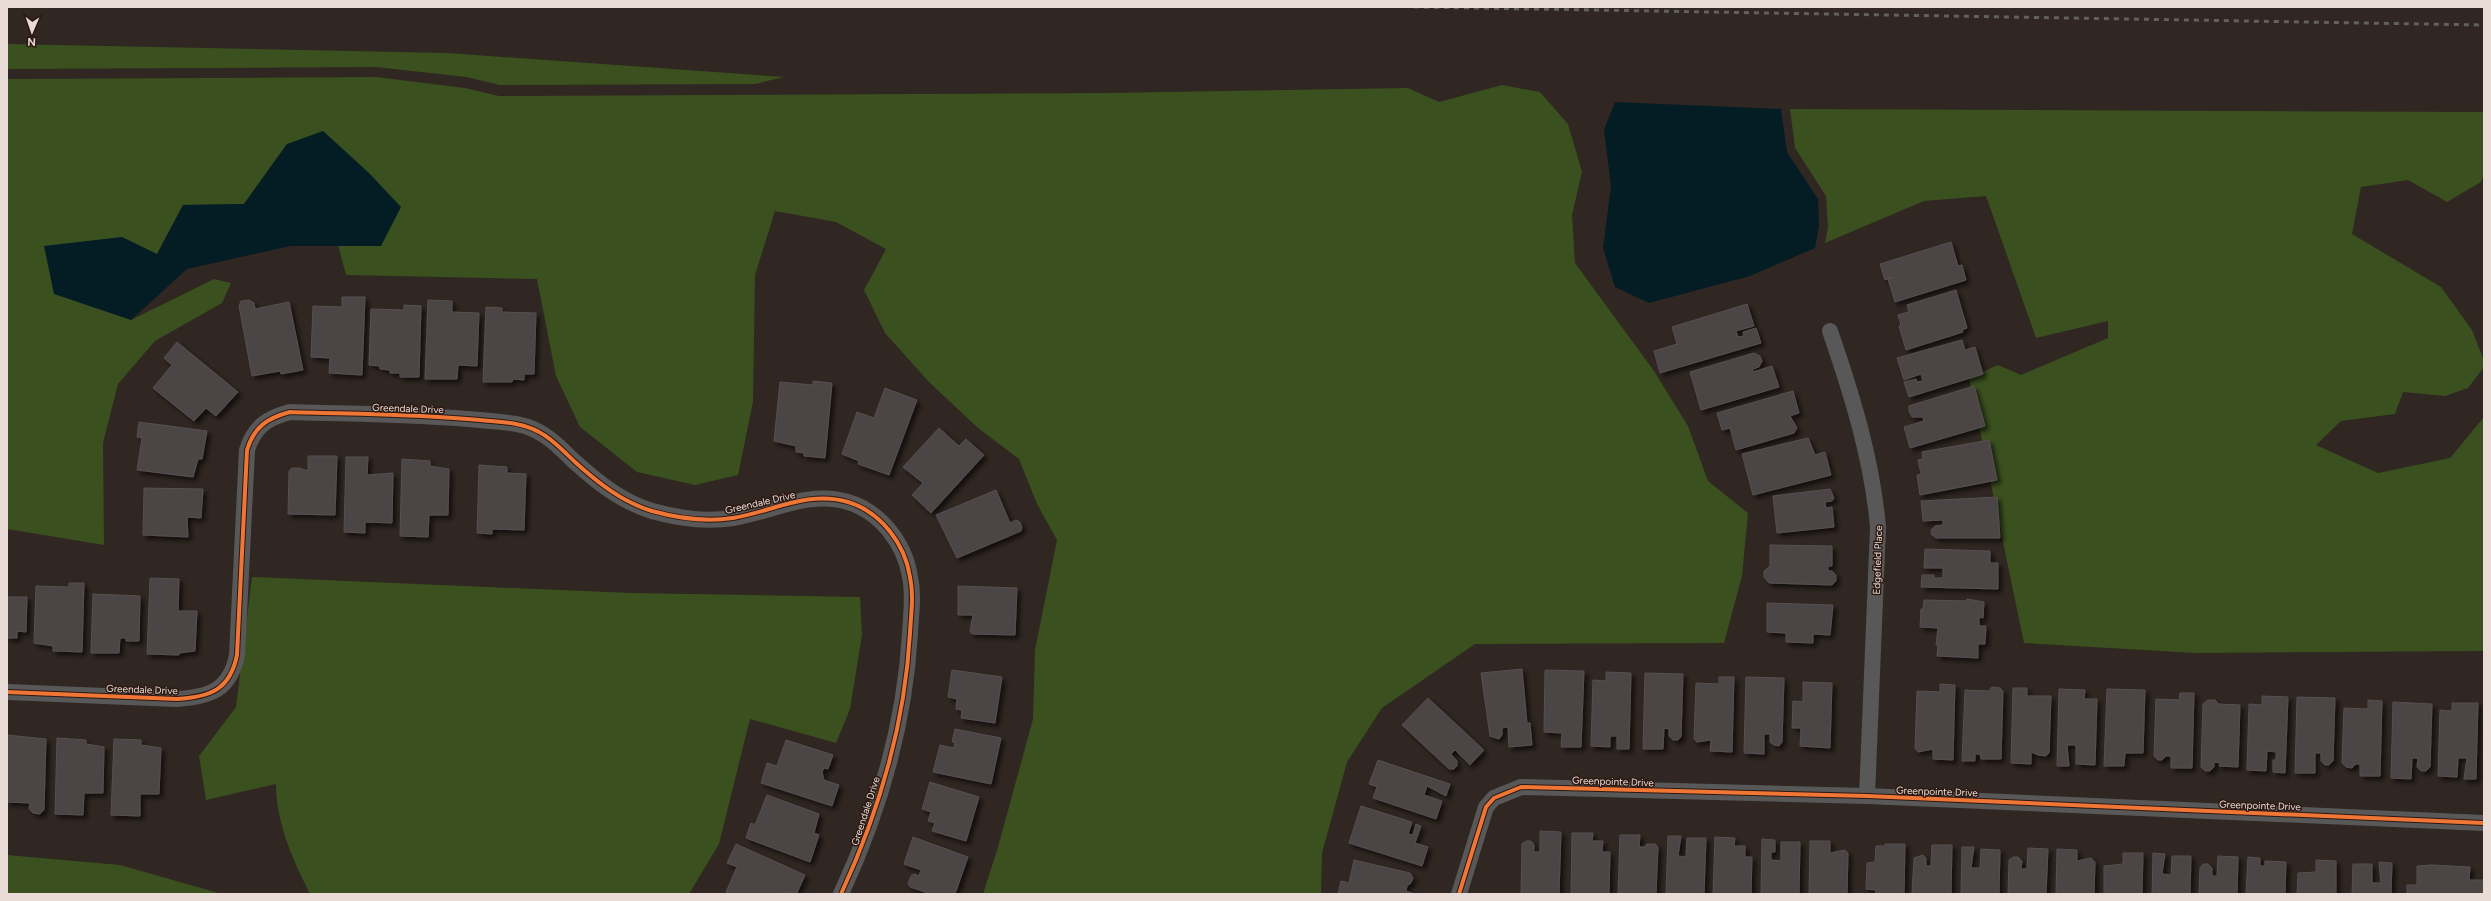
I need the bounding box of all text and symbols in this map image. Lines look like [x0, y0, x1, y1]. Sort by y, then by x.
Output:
north arrow [12, 12, 52, 52]
text: N [27, 35, 36, 48]
street label: Greendale Drive [372, 401, 445, 416]
street label: Greendale Drive [724, 488, 797, 517]
street label: Edgefield Place [1870, 525, 1885, 595]
street label: Greendale Drive [106, 682, 179, 697]
street label: Greenpointe Drive [1572, 774, 1655, 789]
street label: Greendale Drive [848, 775, 883, 847]
street label: Greenpointe Drive [1896, 784, 1979, 799]
street label: Greenpointe Drive [2219, 798, 2302, 813]

